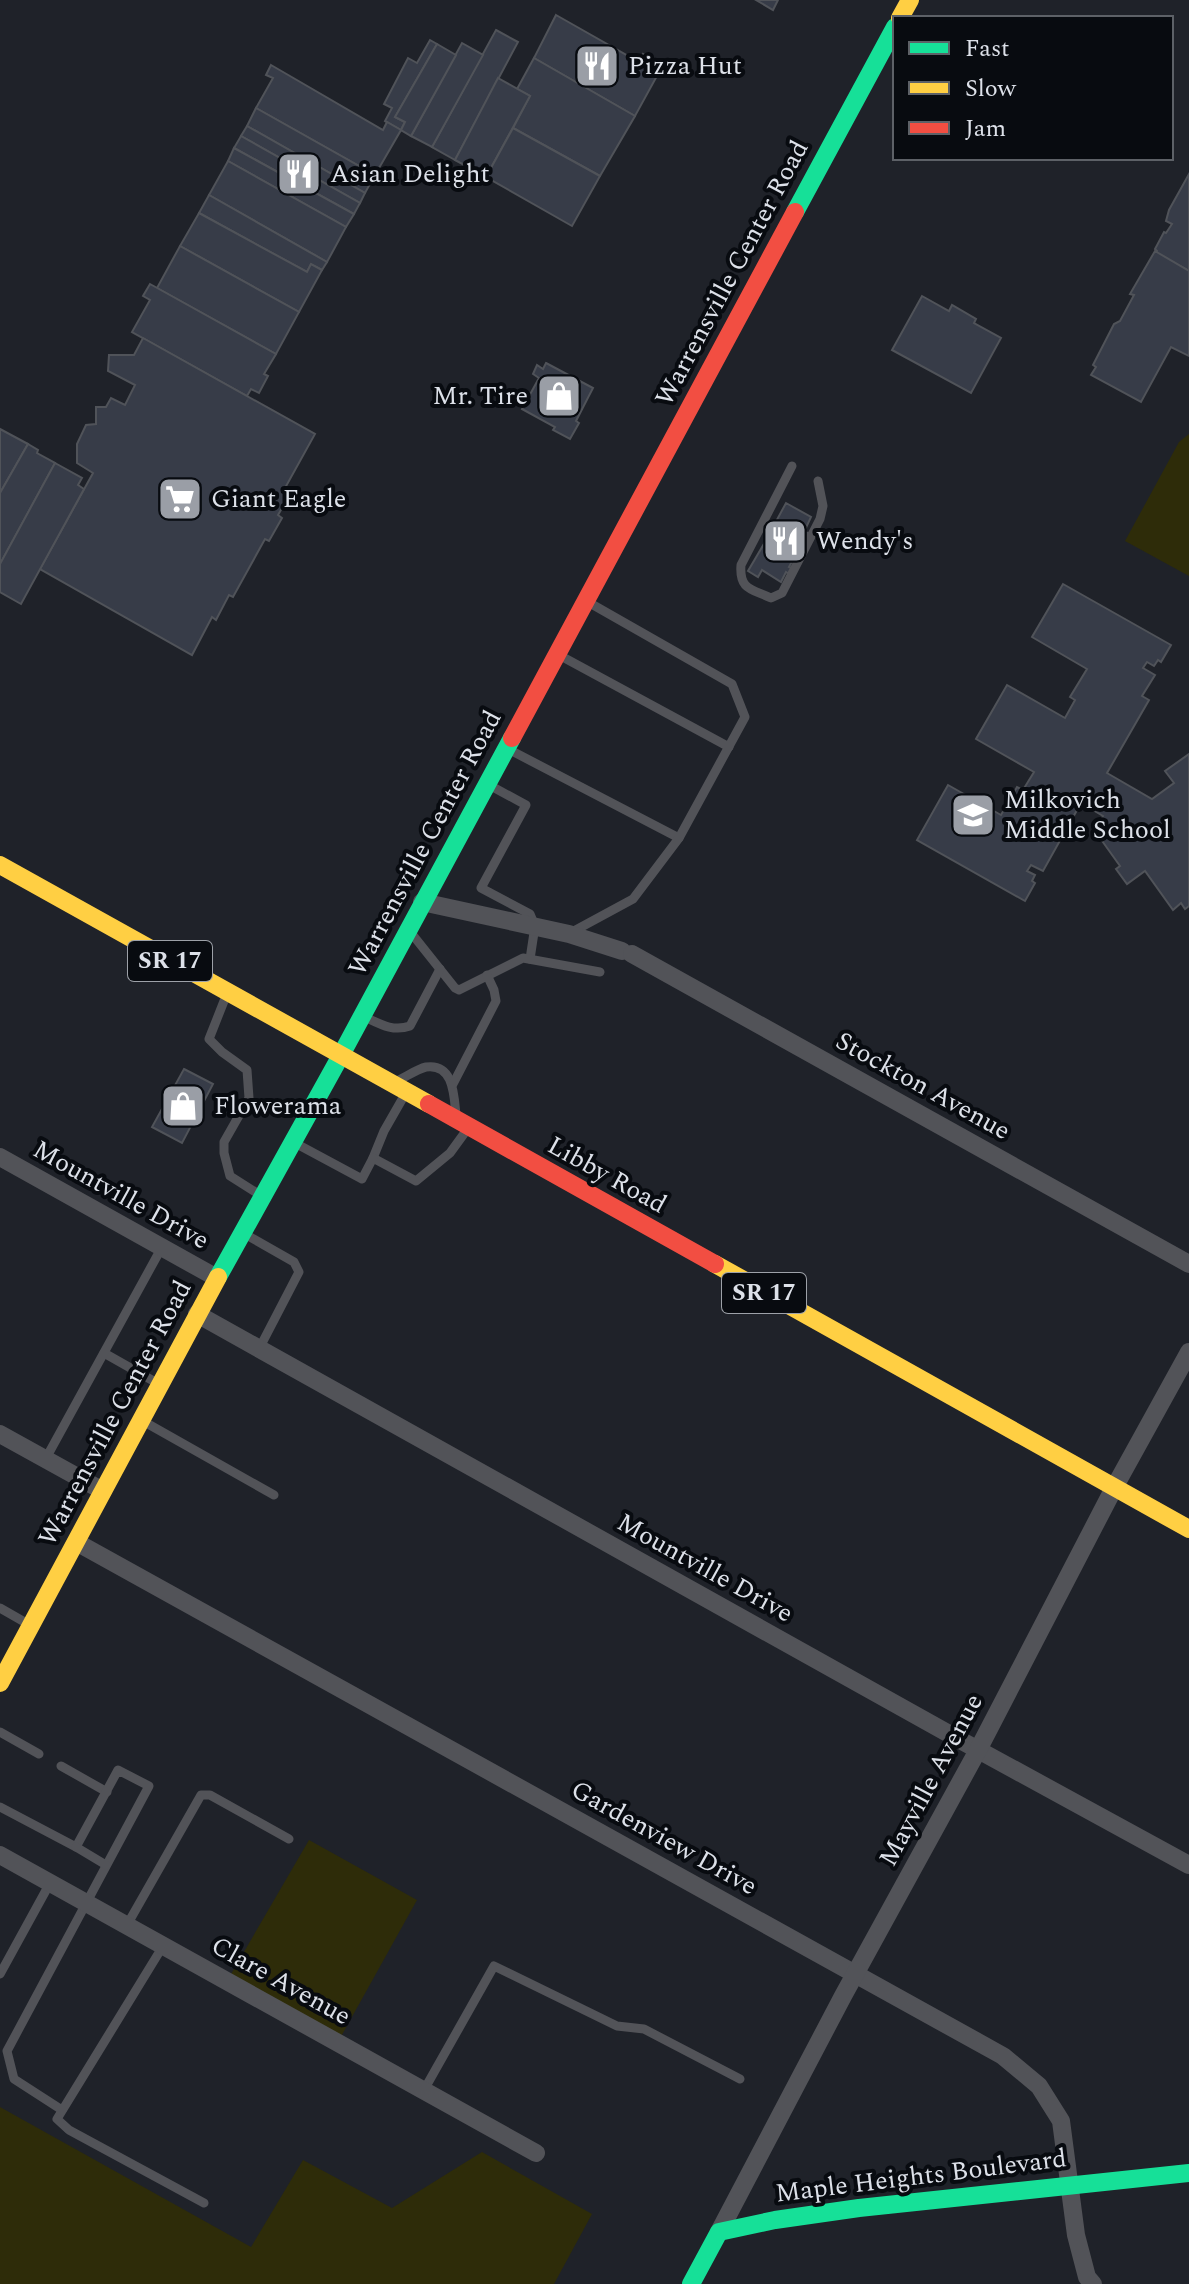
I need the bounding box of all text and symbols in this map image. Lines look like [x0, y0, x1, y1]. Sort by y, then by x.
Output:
legend [893, 16, 1173, 160]
text: Fast [965, 31, 1010, 67]
restaurant icon: Pizza Hut [573, 42, 621, 90]
place label: Pizza Hut [628, 46, 742, 86]
text: Slow [965, 71, 1017, 107]
text: Jam [965, 111, 1006, 147]
street label: Warrensville Center Road [645, 133, 819, 413]
restaurant icon: Asian Delight [275, 150, 323, 198]
place label: Asian Delight [330, 154, 490, 194]
shop icon: Mr. Tire [535, 372, 583, 420]
place label: Mr. Tire [432, 376, 528, 416]
supermarket icon: Giant Eagle [156, 475, 204, 523]
place label: Giant Eagle [211, 479, 346, 519]
restaurant icon: Wendy's [761, 517, 809, 565]
place label: Wendy's [816, 521, 913, 561]
street label: Warrensville Center Road [338, 703, 512, 983]
place label: Milkovich Middle School [1004, 780, 1171, 850]
school or university icon: Milkovich Middle School [949, 791, 997, 839]
road number: SR 17 [128, 941, 212, 981]
street label: Stockton Avenue [828, 1021, 1018, 1151]
shop icon: Flowerama [159, 1082, 207, 1130]
place label: Flowerama [214, 1086, 342, 1126]
street label: Libby Road [540, 1126, 674, 1224]
street label: Mountville Drive [25, 1130, 217, 1260]
street label: Warrensville Center Road [28, 1273, 202, 1553]
road number: SR 17 [722, 1273, 806, 1313]
street label: Mountville Drive [609, 1503, 801, 1633]
street label: Mayville Avenue [869, 1686, 993, 1874]
street label: Gardenview Drive [563, 1770, 765, 1906]
street label: Clare Avenue [204, 1926, 358, 2036]
street label: Maple Heights Boulevard [773, 2138, 1069, 2214]

